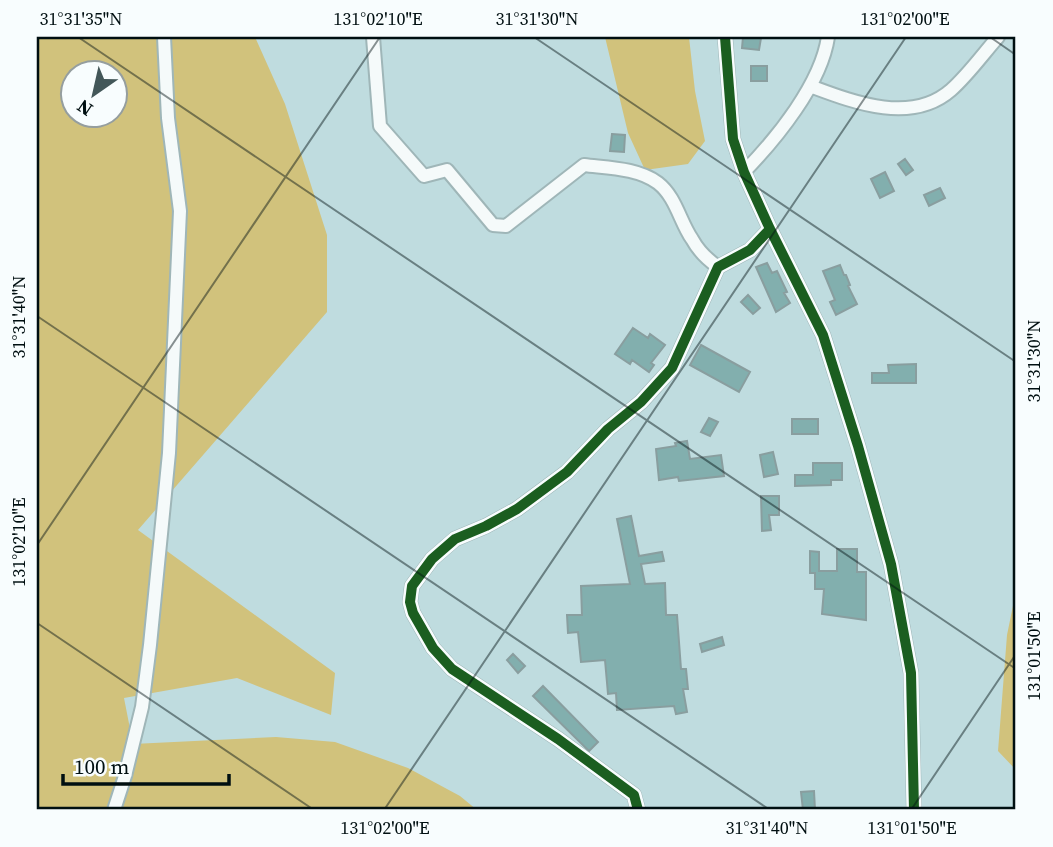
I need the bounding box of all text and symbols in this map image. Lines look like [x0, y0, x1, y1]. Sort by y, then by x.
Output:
text: 31°31'35"N [40, 6, 122, 31]
text: 131°02'10"E [333, 6, 423, 31]
text: 31°31'30"N [496, 6, 578, 31]
text: 131°02'00"E [860, 6, 950, 31]
north arrow [60, 60, 130, 130]
text: N [71, 93, 98, 123]
text: 31°31'40"N [6, 276, 31, 358]
text: 31°31'30"N [1021, 320, 1046, 402]
text: 131°02'10"E [6, 497, 31, 587]
text: 131°01'50"E [1021, 611, 1046, 701]
scale bar [63, 742, 229, 786]
text: 100 m [74, 752, 129, 781]
text: 131°02'00"E [340, 815, 430, 840]
text: 31°31'40"N [726, 815, 808, 840]
text: 131°01'50"E [867, 815, 957, 840]

